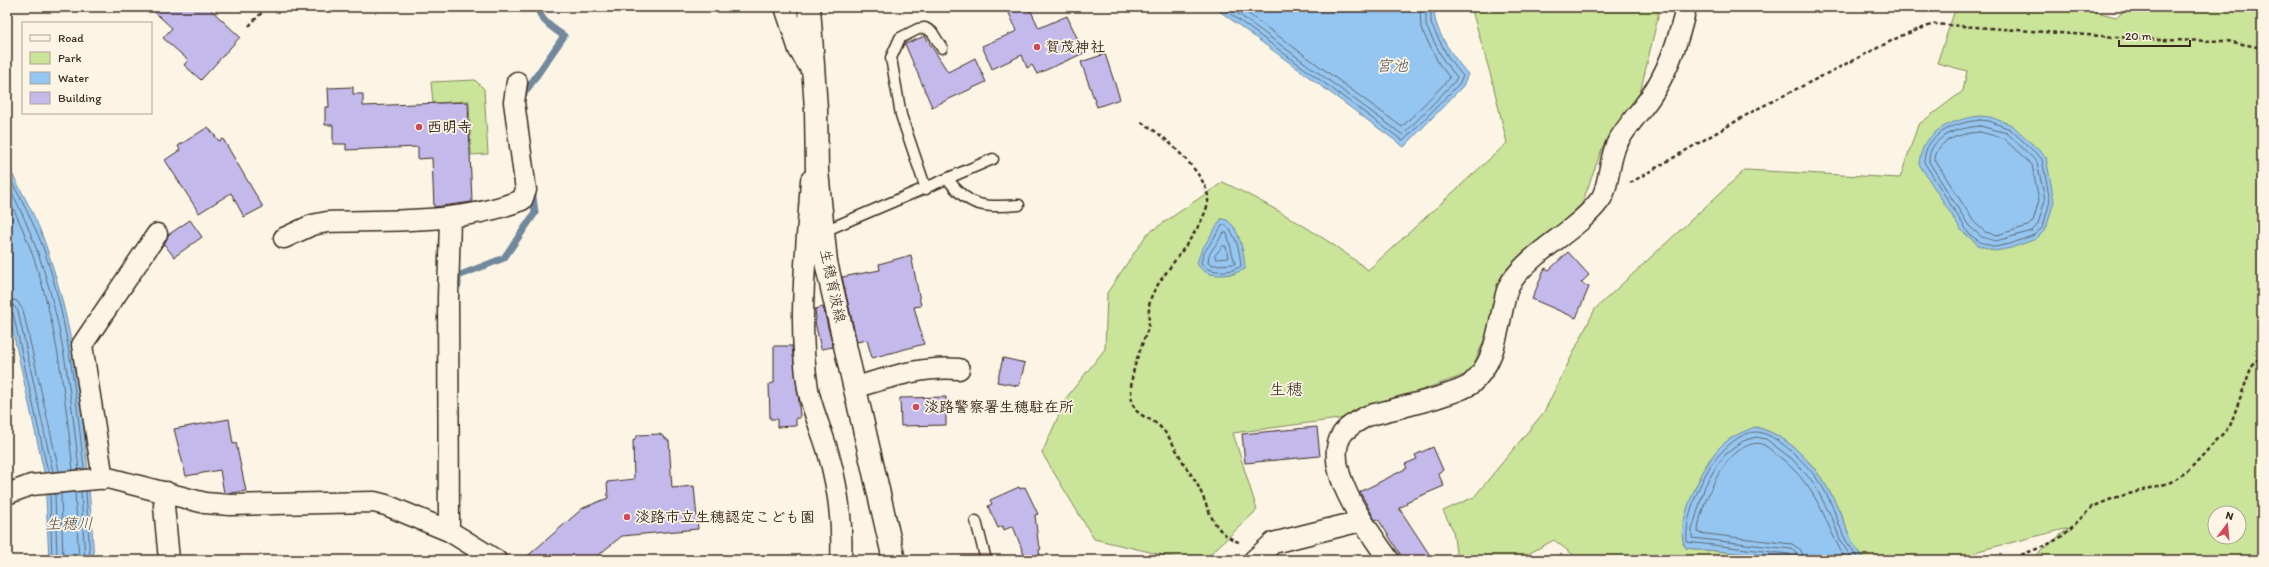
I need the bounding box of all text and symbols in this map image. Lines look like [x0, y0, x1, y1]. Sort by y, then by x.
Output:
legend [22, 22, 152, 114]
scale bar [2119, 22, 2190, 48]
text: 20 m [2125, 29, 2152, 43]
text: Road [58, 31, 84, 45]
place label: 賀茂神社 [1045, 38, 1105, 56]
marker: 賀茂神社 [1032, 42, 1042, 52]
text: Park [58, 51, 82, 65]
water label: 宮池 [1376, 56, 1409, 75]
text: Water [58, 71, 89, 85]
text: Building [58, 91, 102, 105]
place label: 西明寺 [427, 118, 472, 136]
marker: 西明寺 [414, 122, 424, 132]
street label: 生穂育波線 [816, 247, 850, 325]
district label: 生穂 [1269, 379, 1303, 399]
place label: 淡路警察署生穂駐在所 [924, 398, 1074, 416]
marker: 淡路警察署生穂駐在所 [911, 402, 921, 412]
north arrow [2207, 505, 2247, 545]
place label: 淡路市立生穂認定こども園 [635, 508, 815, 526]
text: N [2224, 509, 2235, 523]
marker: 淡路市立生穂認定こども園 [622, 512, 632, 522]
water label: 生穂川 [45, 514, 93, 533]

